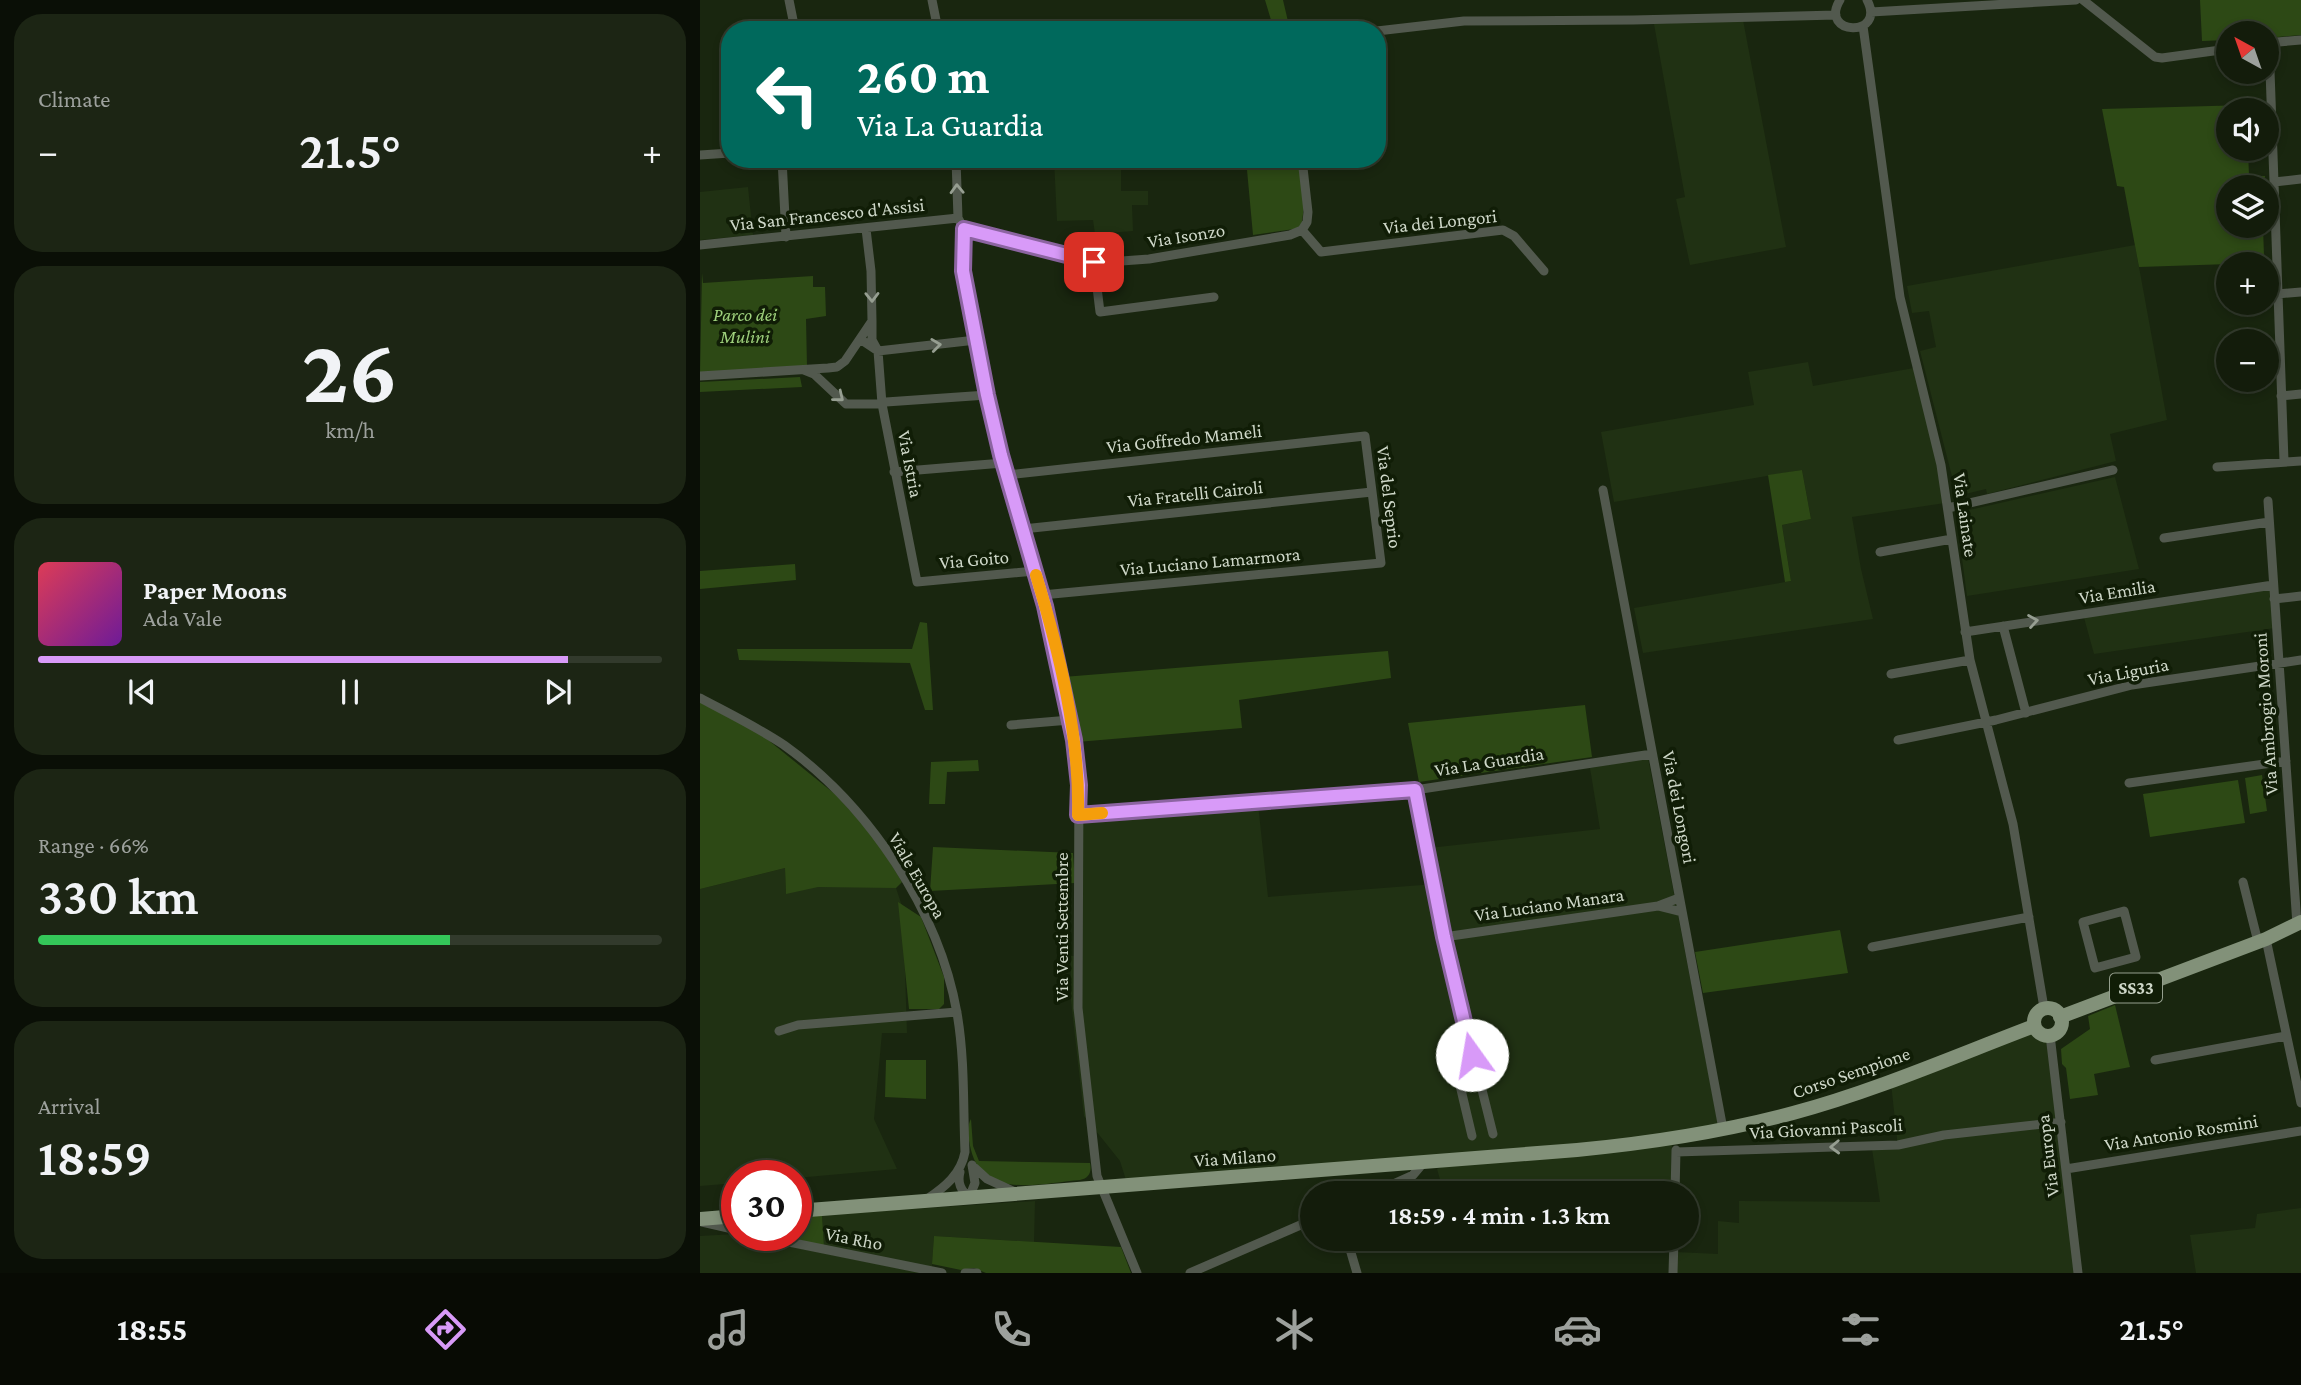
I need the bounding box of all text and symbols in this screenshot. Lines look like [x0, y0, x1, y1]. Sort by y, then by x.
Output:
north arrow [2216, 21, 2278, 84]
map controls [2216, 21, 2279, 392]
icon: left [742, 49, 833, 140]
text: 260 m [857, 49, 989, 104]
text: Climate [38, 86, 110, 112]
button: sound [2216, 98, 2279, 161]
text: Via La Guardia [857, 107, 1043, 143]
text: 21.5° [299, 121, 401, 179]
text: − [38, 130, 58, 172]
text: + [642, 130, 662, 172]
button: layers [2216, 175, 2279, 238]
one-way arrow [949, 183, 964, 194]
street label: Via San Francesco d'Assisi [729, 194, 925, 235]
street label: Via dei Longori [1382, 205, 1498, 238]
street label: Via Isonzo [1146, 219, 1226, 252]
pin [1064, 232, 1124, 292]
icon: arrive [1075, 243, 1113, 281]
button: + [2216, 252, 2279, 315]
one-way arrow [864, 292, 879, 303]
park label: Parco dei Mulini [713, 304, 778, 347]
text: 26 [302, 320, 398, 422]
button: − [2216, 329, 2279, 392]
one-way arrow [930, 337, 942, 352]
one-way arrow [831, 388, 843, 401]
text: km/h [325, 417, 375, 443]
street label: Via Goffredo Mameli [1105, 420, 1263, 457]
street label: Via Istria [894, 429, 927, 500]
street label: Via del Seprio [1373, 445, 1406, 550]
street label: Via Lainate [1949, 472, 1982, 558]
street label: Via Fratelli Cairoli [1126, 476, 1264, 511]
street label: Via Luciano Lamarmora [1119, 543, 1301, 580]
street label: Via Goito [938, 546, 1010, 573]
street label: Via Emilia [2077, 575, 2157, 608]
text: Paper Moons [143, 576, 287, 605]
text: Ada Vale [143, 605, 222, 631]
one-way arrow [2027, 614, 2039, 629]
street label: Via Ambrogio Moroni [2249, 632, 2282, 796]
street label: Via Liguria [2086, 653, 2171, 690]
icon: previous [123, 673, 161, 711]
icon: pause [331, 673, 369, 711]
icon: next [539, 673, 577, 711]
street label: Via La Guardia [1433, 742, 1546, 781]
street label: Via dei Longori [1658, 749, 1701, 865]
street label: Viale Europa [884, 828, 951, 922]
text: Range · 66% [38, 832, 149, 858]
street label: Via Venti Settembre [1051, 852, 1072, 1002]
text: 330 km [38, 867, 199, 925]
street label: Via Luciano Manara [1473, 884, 1625, 925]
road number: SS33 [2110, 973, 2162, 1002]
position arrow [1435, 1018, 1509, 1092]
street label: Corso Sempione [1790, 1043, 1913, 1102]
text: Arrival [38, 1093, 101, 1119]
street label: Via Antonio Rosmini [2103, 1110, 2259, 1155]
street label: Via Europa [2032, 1113, 2063, 1198]
street label: Via Giovanni Pascoli [1749, 1114, 1903, 1143]
text: 18:59 [38, 1128, 152, 1186]
one-way arrow [1829, 1139, 1840, 1155]
street label: Via Milano [1193, 1144, 1277, 1171]
speed limit sign: 30 [721, 1160, 812, 1251]
text: 18:59 · 4 min · 1.3 km [1389, 1201, 1610, 1230]
street label: Via Rho [823, 1223, 884, 1254]
icon: directions [421, 1305, 470, 1354]
icon: music [704, 1305, 753, 1354]
icon: phone [987, 1305, 1036, 1354]
icon: climate [1270, 1305, 1319, 1354]
icon: car [1553, 1305, 1602, 1354]
icon: filters [1836, 1305, 1885, 1354]
text: 18:55 [117, 1311, 187, 1347]
text: 21.5° [2119, 1311, 2184, 1347]

